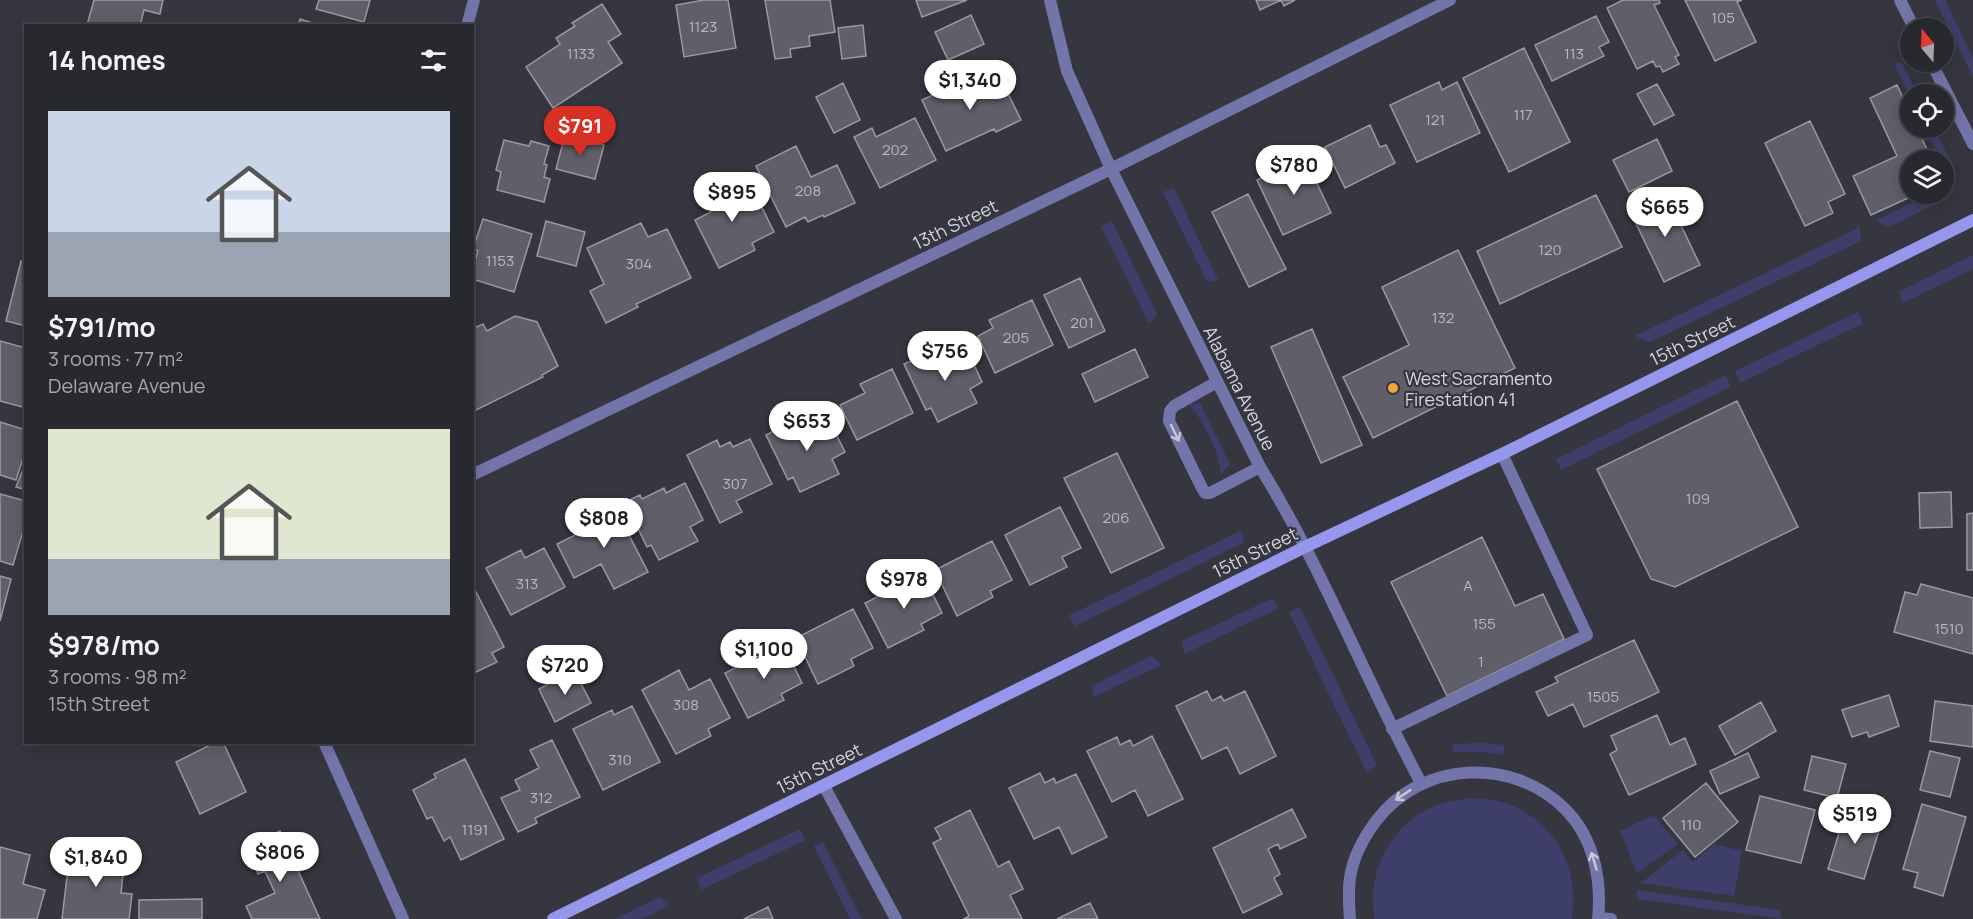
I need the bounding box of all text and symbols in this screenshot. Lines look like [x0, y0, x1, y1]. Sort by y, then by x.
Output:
house number: 105 [1711, 7, 1735, 28]
house number: 1123 [689, 16, 717, 37]
north arrow [1900, 18, 1954, 72]
map controls [1900, 18, 1954, 204]
text: 14 homes [48, 42, 166, 78]
house number: 1133 [567, 43, 595, 64]
house number: 113 [1564, 43, 1584, 64]
icon: filters [417, 44, 450, 77]
pin: $1,340 [921, 60, 1019, 111]
text: $1,340 [938, 66, 1002, 93]
button: locate [1900, 84, 1954, 138]
house number: 117 [1513, 104, 1533, 125]
pin: $791 [544, 106, 616, 157]
house number: 121 [1425, 109, 1445, 130]
text: $791 [558, 112, 602, 139]
house number: 202 [882, 139, 908, 160]
pin: $780 [1258, 145, 1330, 196]
icon: home [195, 150, 303, 258]
button: layers [1900, 150, 1954, 204]
text: $780 [1270, 151, 1318, 178]
pin: $895 [696, 172, 768, 223]
text: $895 [708, 178, 756, 205]
house number: 208 [795, 180, 821, 201]
pin: $665 [1629, 187, 1701, 238]
street label: 13th Street [909, 193, 1001, 255]
text: $665 [1640, 193, 1690, 220]
house number: 120 [1538, 239, 1562, 260]
house number: 1153 [486, 250, 514, 271]
house number: 304 [626, 253, 652, 274]
house number: 132 [1432, 307, 1454, 328]
text: $791/mo [48, 309, 155, 345]
street label: 15th Street [1645, 309, 1739, 371]
house number: 201 [1070, 312, 1094, 333]
street label: Alabama Avenue [1198, 322, 1282, 454]
house number: 205 [1003, 327, 1029, 348]
pin: $756 [909, 331, 981, 382]
text: $756 [921, 337, 969, 364]
text: 3 rooms · 77 m² [48, 345, 183, 372]
place label: West Sacramento Firestation 41 [1405, 366, 1552, 411]
text: Delaware Avenue [48, 372, 206, 399]
marker: West Sacramento Firestation 41 [1386, 381, 1400, 395]
pin: $653 [771, 401, 843, 452]
text: $653 [783, 407, 831, 434]
one-way arrow [1170, 424, 1182, 442]
icon: home [195, 468, 303, 576]
house number: 307 [723, 473, 747, 494]
house number: 109 [1686, 488, 1710, 509]
pin: $808 [568, 498, 640, 549]
text: $808 [579, 504, 629, 531]
house number: 206 [1102, 507, 1130, 528]
street label: 15th Street [1208, 521, 1302, 583]
pin: $978 [868, 559, 940, 610]
text: $978 [880, 565, 928, 592]
house number: 313 [516, 573, 538, 594]
house number: A [1463, 575, 1473, 596]
house number: 155 [1472, 613, 1496, 634]
house number: 1510 [1934, 618, 1964, 639]
text: $978/mo [48, 627, 160, 663]
pin: $1,100 [715, 629, 813, 680]
text: $1,100 [734, 635, 794, 662]
pin: $720 [529, 645, 601, 696]
text: $720 [541, 651, 589, 678]
house number: 1 [1478, 651, 1484, 672]
text: 3 rooms · 98 m² [48, 663, 187, 690]
house number: 1505 [1587, 686, 1619, 707]
text: 15th Street [48, 690, 150, 717]
house number: 308 [673, 694, 699, 715]
street label: 15th Street [772, 737, 866, 799]
house number: 310 [608, 749, 632, 770]
house number: 312 [530, 787, 552, 808]
one-way arrow [1396, 789, 1412, 801]
pin: $519 [1819, 794, 1891, 845]
text: $519 [1832, 800, 1878, 827]
house number: 110 [1681, 814, 1701, 835]
house number: 1191 [462, 819, 488, 840]
pin: $806 [244, 832, 316, 883]
pin: $1,840 [47, 837, 145, 888]
text: $806 [255, 838, 305, 865]
text: $1,840 [64, 843, 128, 870]
one-way arrow [1588, 852, 1599, 871]

